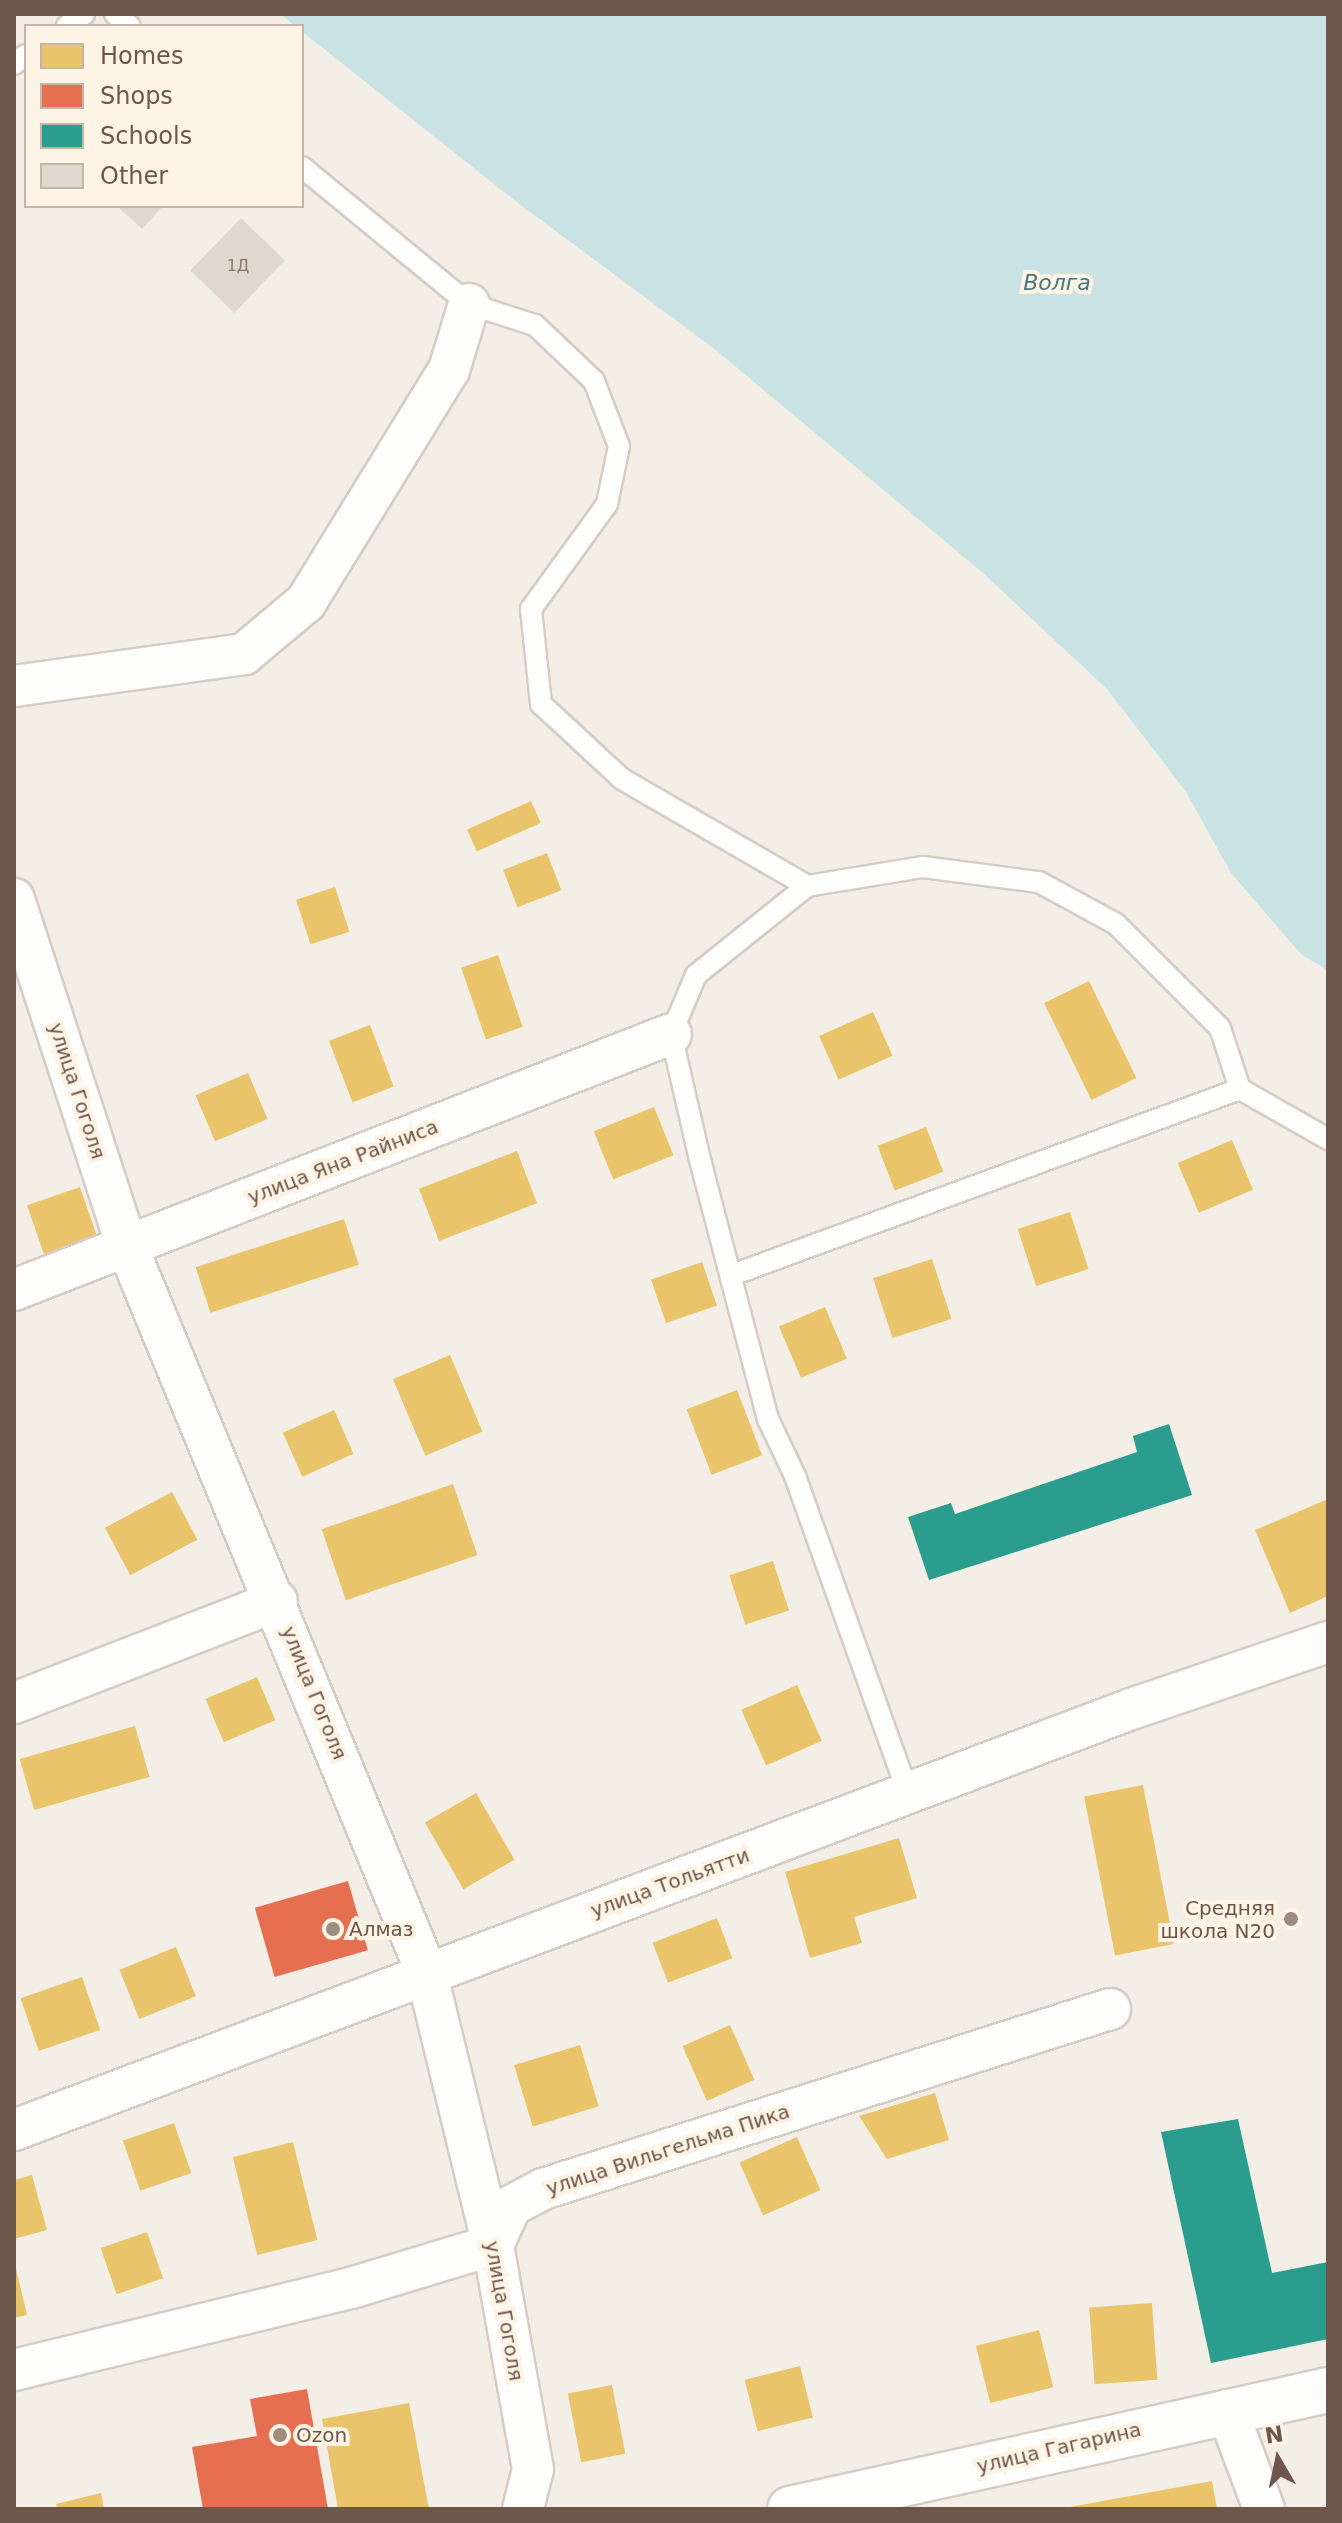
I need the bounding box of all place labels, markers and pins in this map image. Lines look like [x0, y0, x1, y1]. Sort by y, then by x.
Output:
place label: Средняя школа N20 [1161, 1896, 1275, 1943]
marker: Средняя школа N20 [1282, 1910, 1300, 1928]
place label: Алмаз [349, 1917, 413, 1941]
marker: Алмаз [324, 1920, 342, 1938]
place label: Ozon [296, 2423, 347, 2447]
marker: Ozon [271, 2426, 289, 2444]

